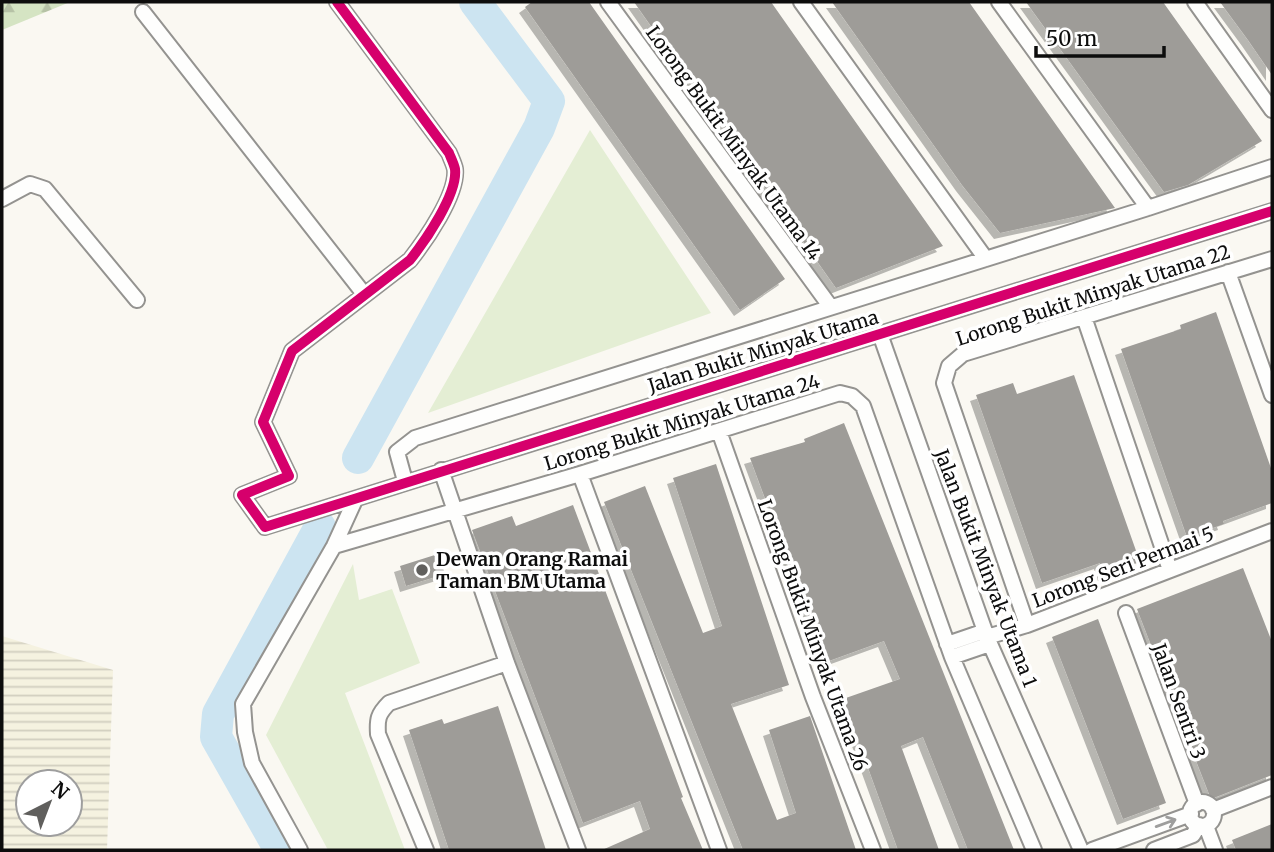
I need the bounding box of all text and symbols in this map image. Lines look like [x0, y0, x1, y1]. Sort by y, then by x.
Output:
scale bar [1036, 14, 1164, 58]
street label: Lorong Bukit Minyak Utama 14 [641, 21, 827, 265]
text: 50 m [1046, 25, 1097, 52]
street label: Lorong Bukit Minyak Utama 22 [953, 239, 1233, 351]
street label: Jalan Bukit Minyak Utama [644, 304, 881, 398]
street label: Lorong Bukit Minyak Utama 24 [541, 368, 823, 475]
street label: Jalan Bukit Minyak Utama 1 [929, 445, 1043, 691]
street label: Lorong Bukit Minyak Utama 26 [753, 496, 873, 774]
street label: Lorong Seri Permai 5 [1029, 521, 1217, 613]
place label: Dewan Orang Ramai Taman BM Utama [436, 547, 629, 593]
marker: Dewan Orang Ramai Taman BM Utama [414, 562, 430, 578]
street label: Jalan Sentri 3 [1147, 639, 1211, 762]
north arrow [14, 768, 84, 838]
text: N [47, 776, 74, 804]
one-way arrow [1155, 816, 1177, 828]

